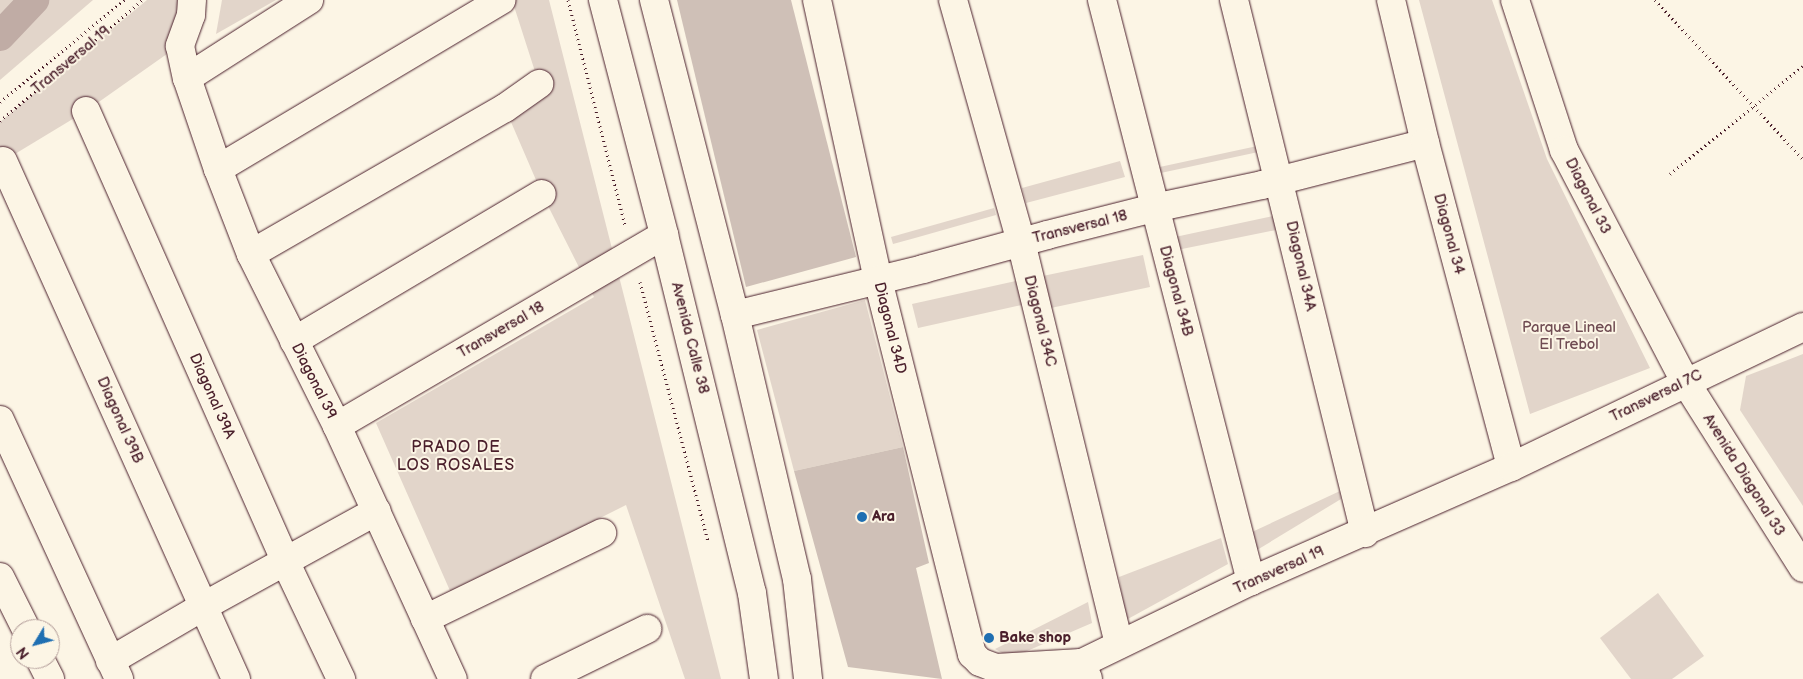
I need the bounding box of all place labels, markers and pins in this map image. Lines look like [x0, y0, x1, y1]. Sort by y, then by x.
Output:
place label: Ara [872, 508, 895, 526]
marker: Ara [856, 511, 868, 523]
place label: Bake shop [999, 629, 1071, 647]
marker: Bake shop [983, 632, 995, 644]

